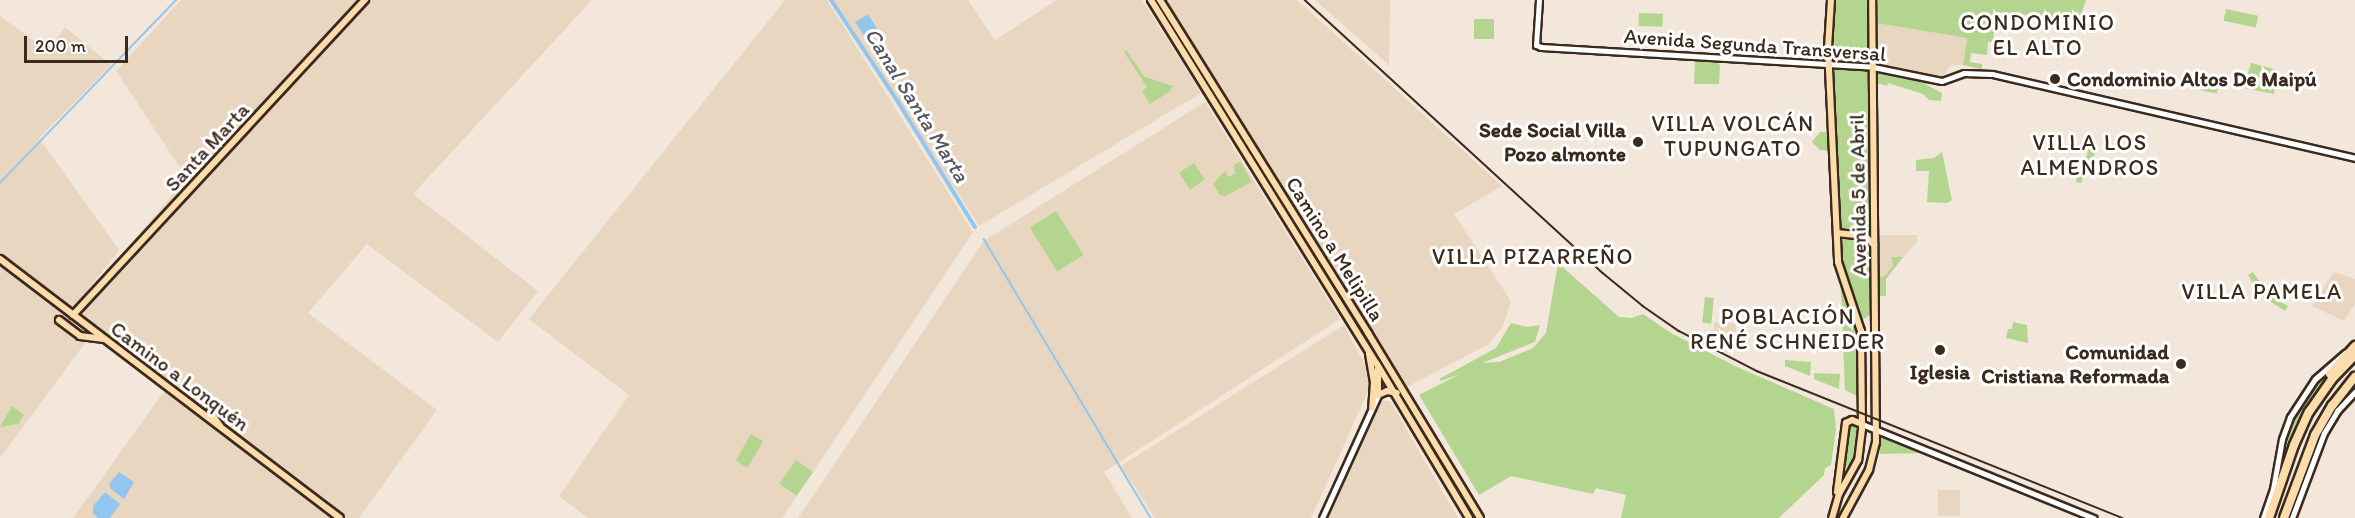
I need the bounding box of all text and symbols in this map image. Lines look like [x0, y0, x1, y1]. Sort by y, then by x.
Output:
district label: CONDOMINIO EL ALTO [1961, 9, 2115, 60]
water label: Canal Santa Marta [859, 23, 975, 187]
street label: Avenida Segunda Transversal [1623, 23, 1887, 67]
scale bar [27, 24, 130, 62]
text: 200 m [35, 35, 86, 57]
place label: Condominio Altos De Maipú [2067, 66, 2317, 92]
marker: Condominio Altos De Maipú [2048, 72, 2062, 86]
street label: Santa Marta [160, 98, 254, 196]
district label: VILLA VOLCÁN TUPUNGATO [1651, 110, 1815, 162]
street label: Avenida 5 de Abril [1844, 114, 1872, 276]
place label: Sede Social Villa Pozo almonte [1479, 117, 1626, 167]
district label: VILLA LOS ALMENDROS [2020, 129, 2160, 180]
marker: Sede Social Villa Pozo almonte [1631, 135, 1645, 149]
street label: Camino a Melipilla [1280, 172, 1390, 326]
district label: VILLA PIZARREÑO [1432, 244, 1634, 270]
district label: VILLA PAMELA [2181, 279, 2343, 305]
district label: POBLACIÓN RENÉ SCHNEIDER [1692, 303, 1884, 354]
street label: Camino a Lonquén [106, 316, 254, 436]
place label: Comunidad Cristiana Reformada [1981, 339, 2169, 389]
marker: Iglesia [1933, 343, 1947, 357]
marker: Comunidad Cristiana Reformada [2174, 357, 2188, 371]
place label: Iglesia [1910, 359, 1970, 385]

